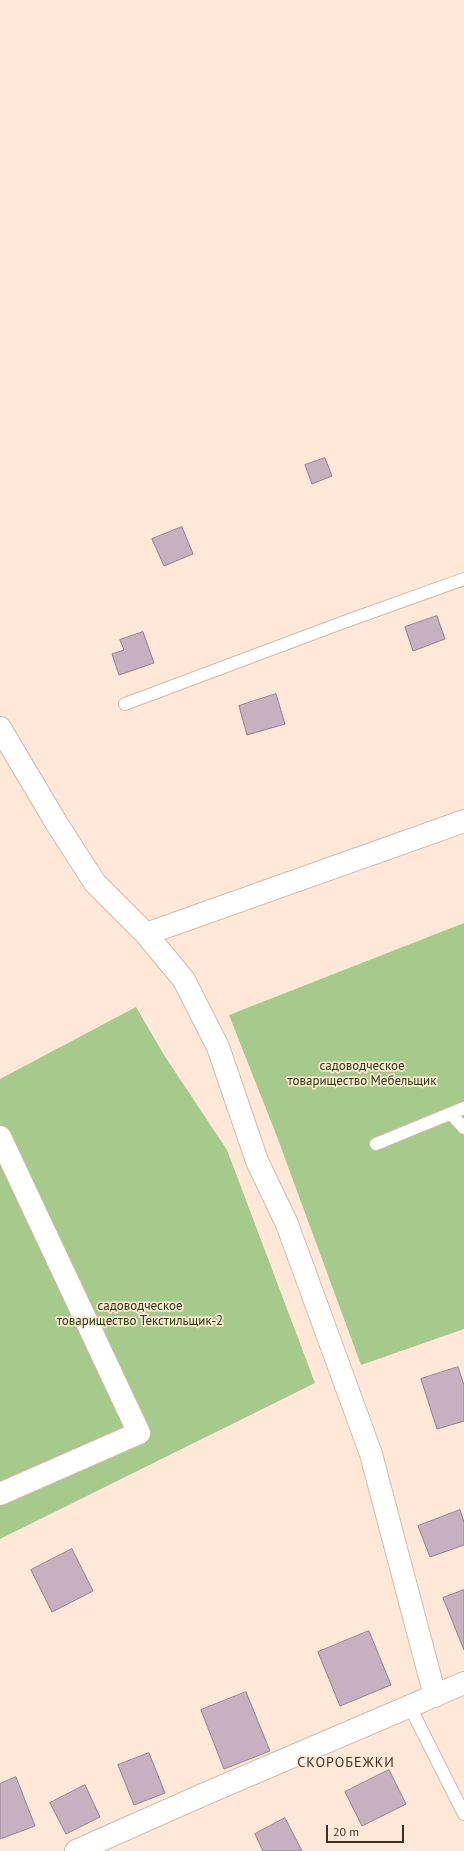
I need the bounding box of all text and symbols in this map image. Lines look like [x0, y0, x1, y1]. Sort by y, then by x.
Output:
park label: садоводческое товарищество Мебельщик [288, 1058, 436, 1089]
park label: садоводческое товарищество Текстильщик-2 [57, 1298, 223, 1329]
district label: СКОРОБЕЖКИ [297, 1755, 395, 1771]
scale bar [328, 1817, 406, 1843]
text: 20 m [333, 1824, 359, 1839]

